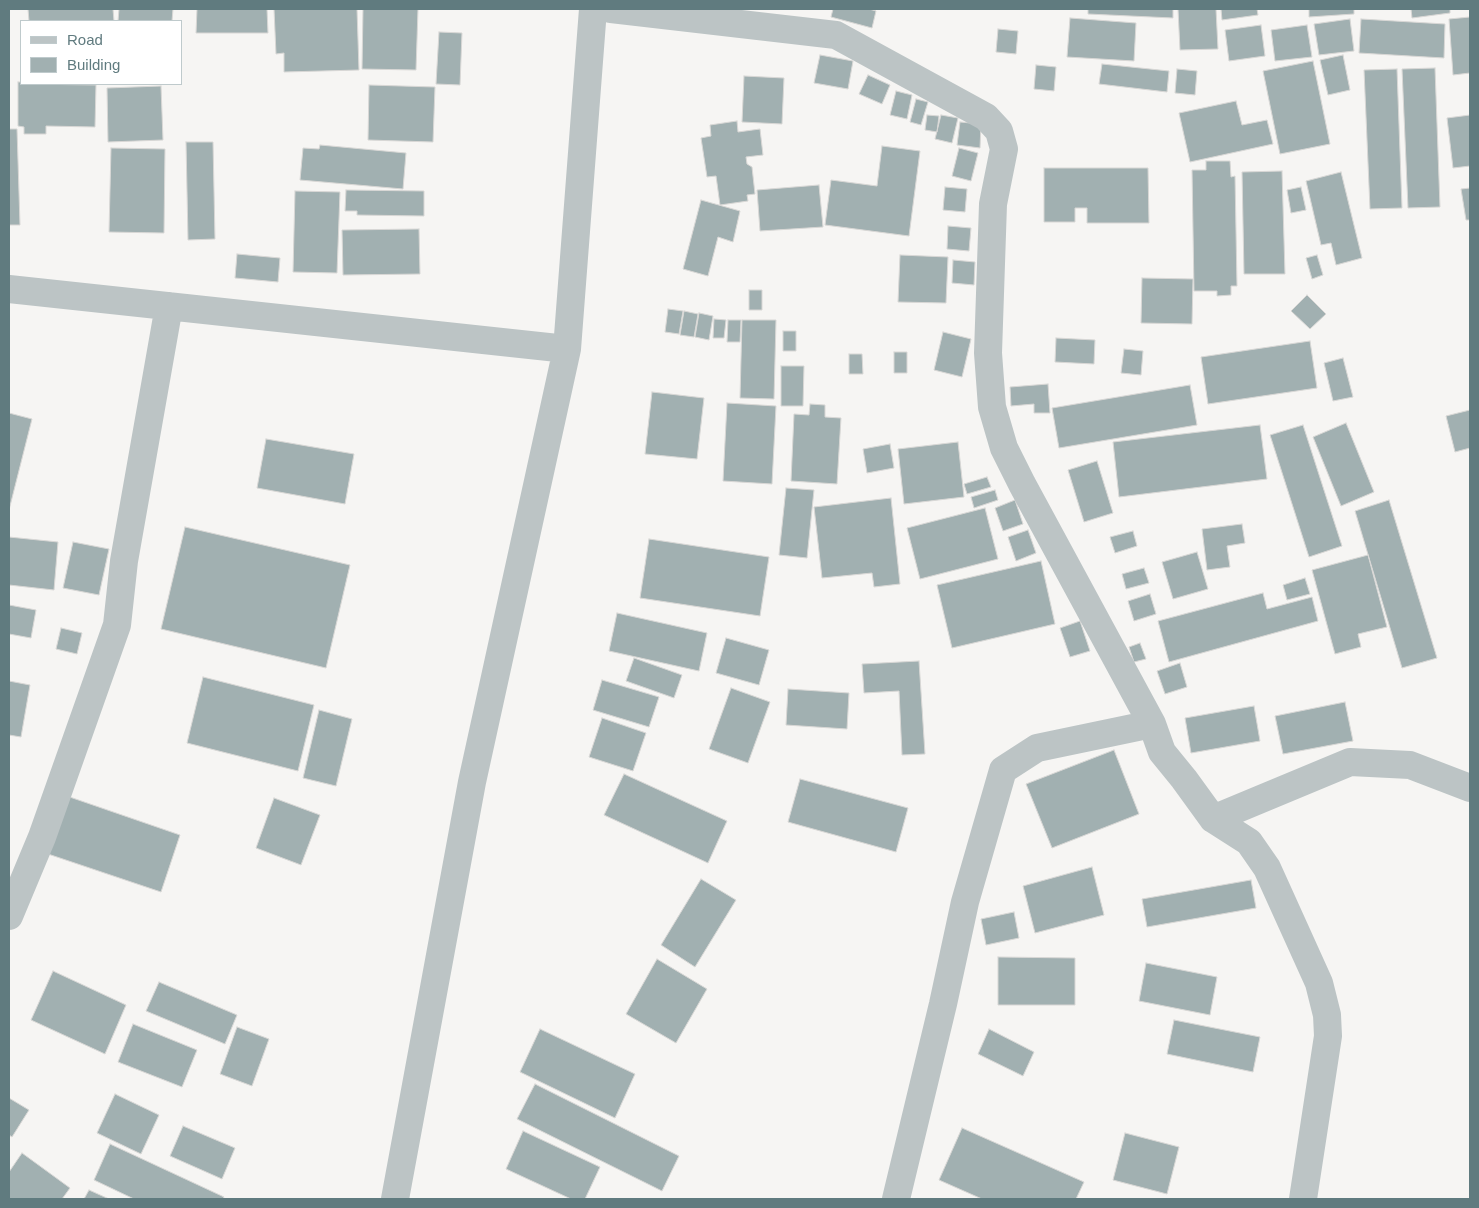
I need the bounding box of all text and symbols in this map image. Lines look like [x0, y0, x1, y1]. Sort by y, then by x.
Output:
legend [20, 20, 182, 85]
text: Road [67, 31, 103, 48]
text: Building [67, 56, 120, 73]

